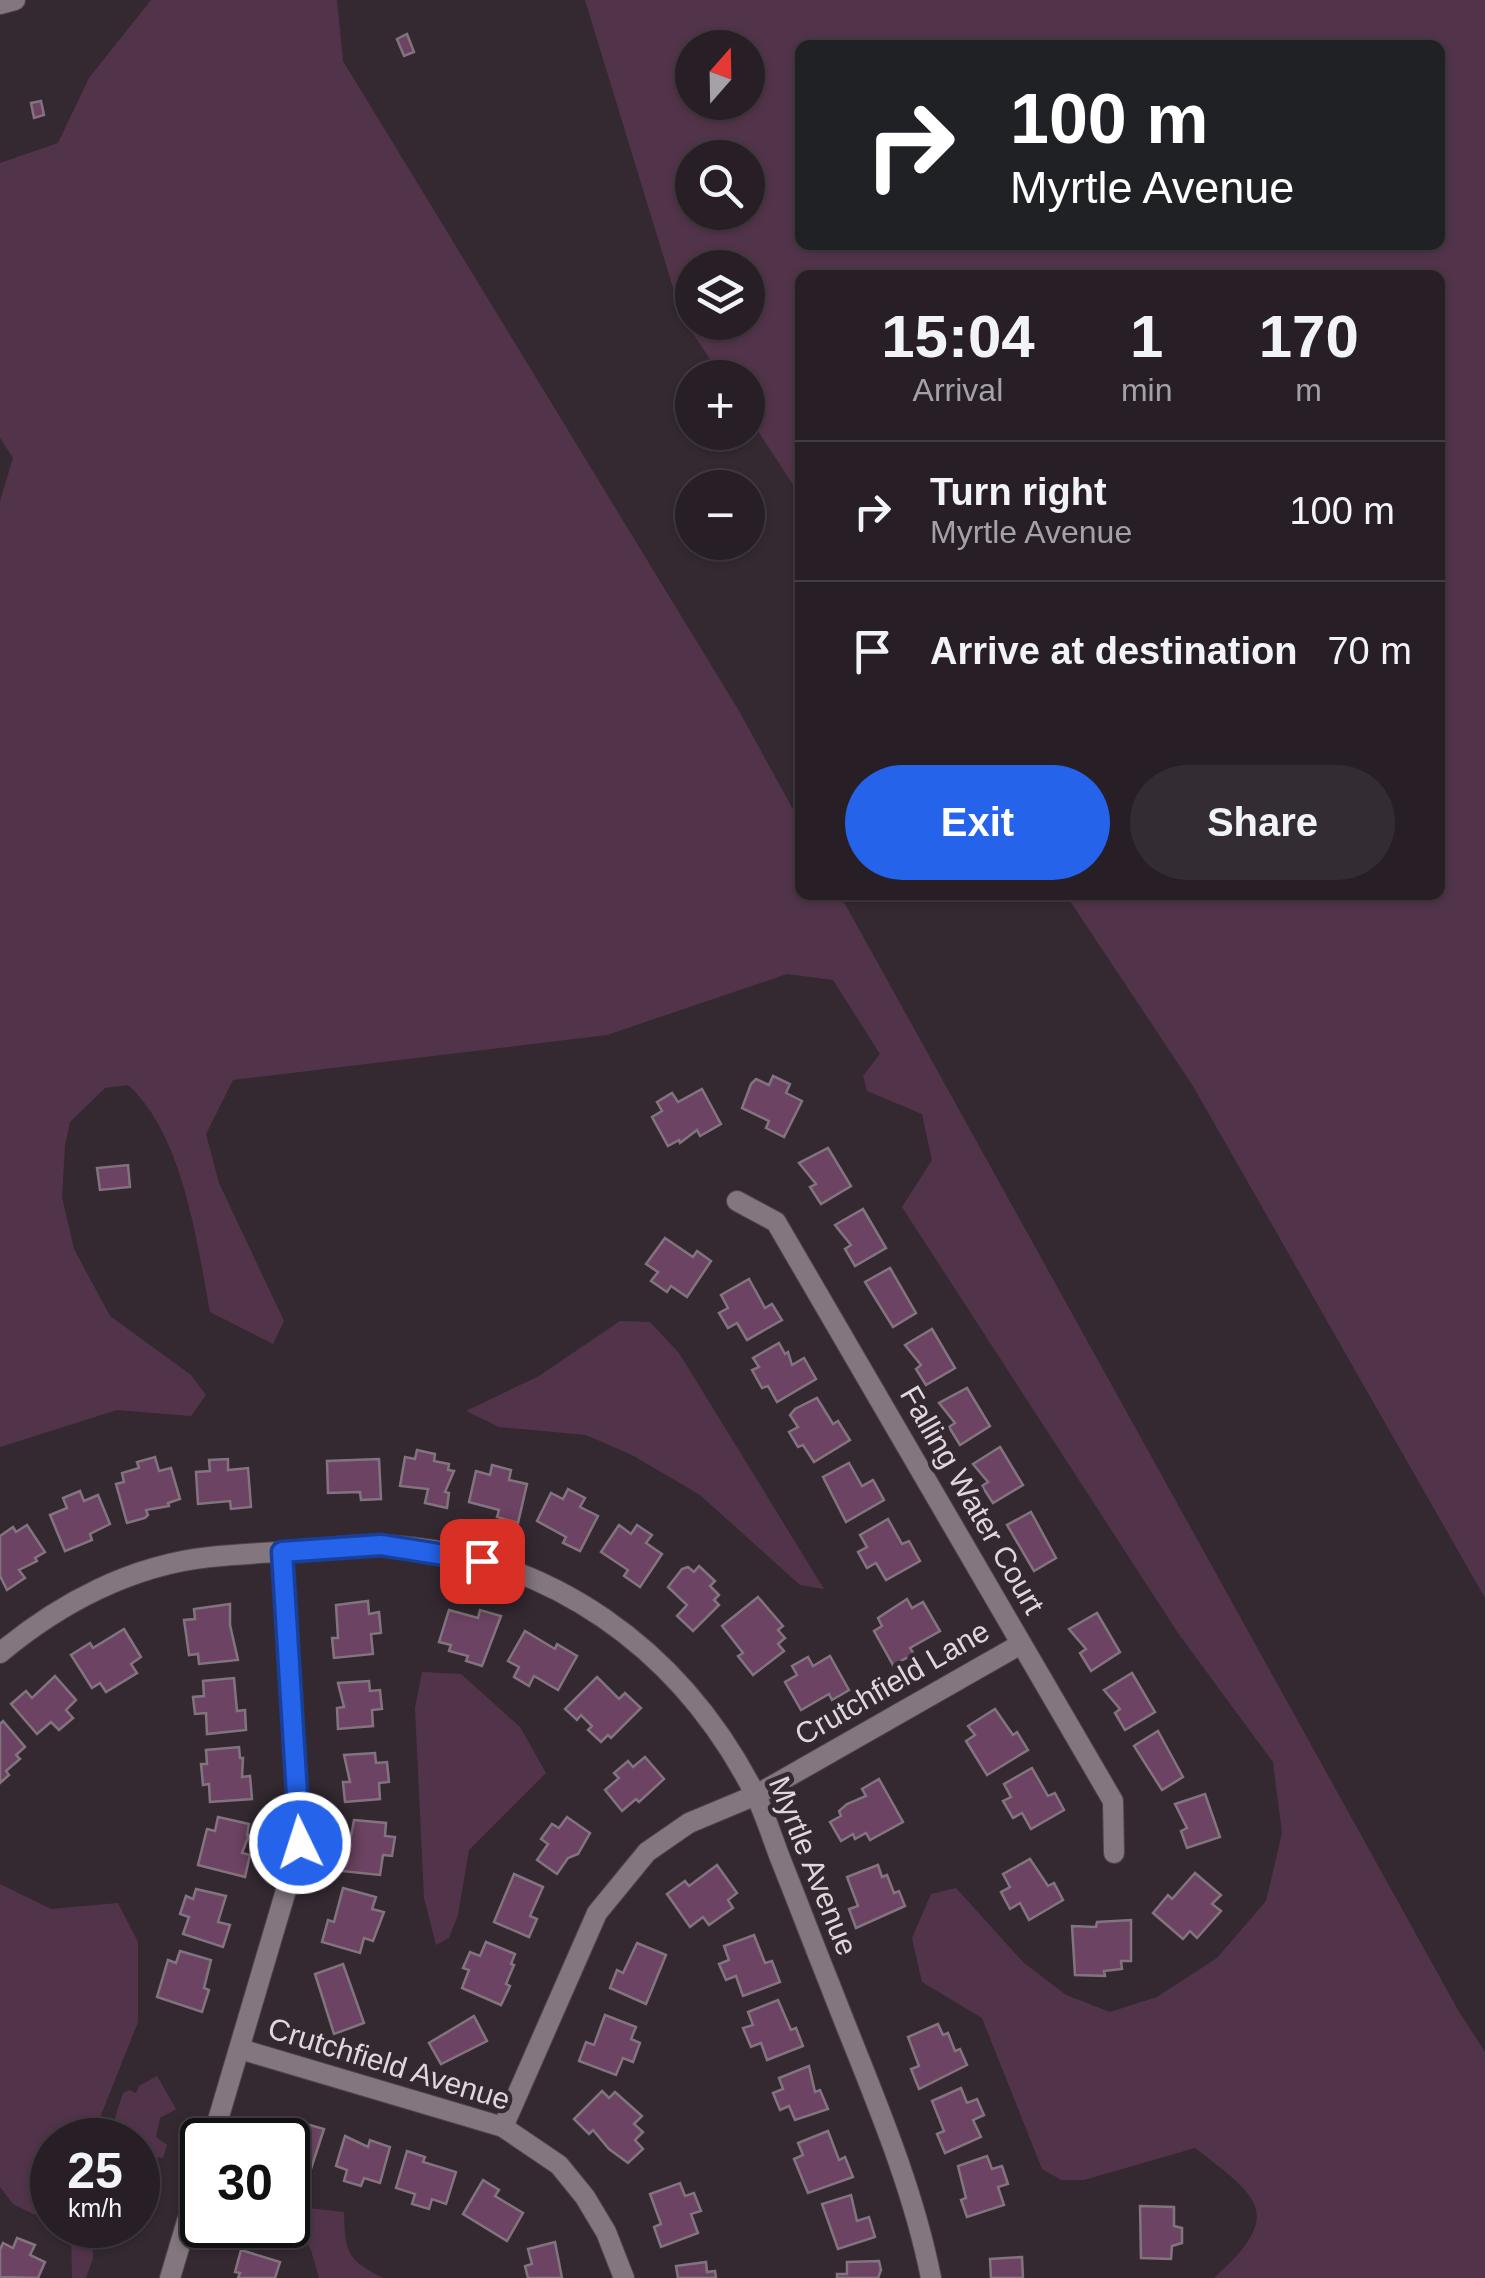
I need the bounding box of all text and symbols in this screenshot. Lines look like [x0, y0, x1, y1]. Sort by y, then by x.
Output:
north arrow [675, 30, 765, 120]
map controls [675, 30, 765, 560]
icon: right [845, 80, 975, 210]
text: 100 m [1010, 80, 1208, 158]
button: search [675, 140, 765, 230]
text: Myrtle Avenue [1010, 162, 1294, 213]
button: layers [675, 250, 765, 340]
text: 15:04 [881, 303, 1035, 370]
text: 1 [1130, 303, 1163, 370]
text: 170 [1259, 303, 1359, 370]
button: + [675, 360, 765, 450]
text: Arrival [913, 372, 1003, 408]
text: min [1121, 372, 1172, 408]
text: m [1295, 372, 1322, 408]
button: − [675, 470, 765, 560]
text: Turn right [930, 471, 1107, 513]
icon: right [845, 484, 900, 539]
text: 100 m [1289, 490, 1395, 532]
text: Myrtle Avenue [930, 514, 1132, 550]
icon: arrive [845, 624, 900, 679]
text: Arrive at destination [930, 630, 1297, 672]
text: 70 m [1327, 630, 1412, 672]
button: Exit [845, 765, 1110, 880]
button: Share [1130, 765, 1395, 880]
street label: Falling Water Court [894, 1380, 1051, 1620]
pin [440, 1519, 525, 1604]
icon: arrive [455, 1534, 510, 1589]
street label: Crutchfield Lane [789, 1614, 995, 1751]
street label: Myrtle Avenue [763, 1772, 864, 1960]
position arrow [248, 1791, 352, 1895]
street label: Crutchfield Avenue [264, 2011, 514, 2116]
speed limit sign: 30 [180, 2118, 310, 2248]
text: 25 [67, 2143, 123, 2199]
text: km/h [68, 2194, 122, 2222]

